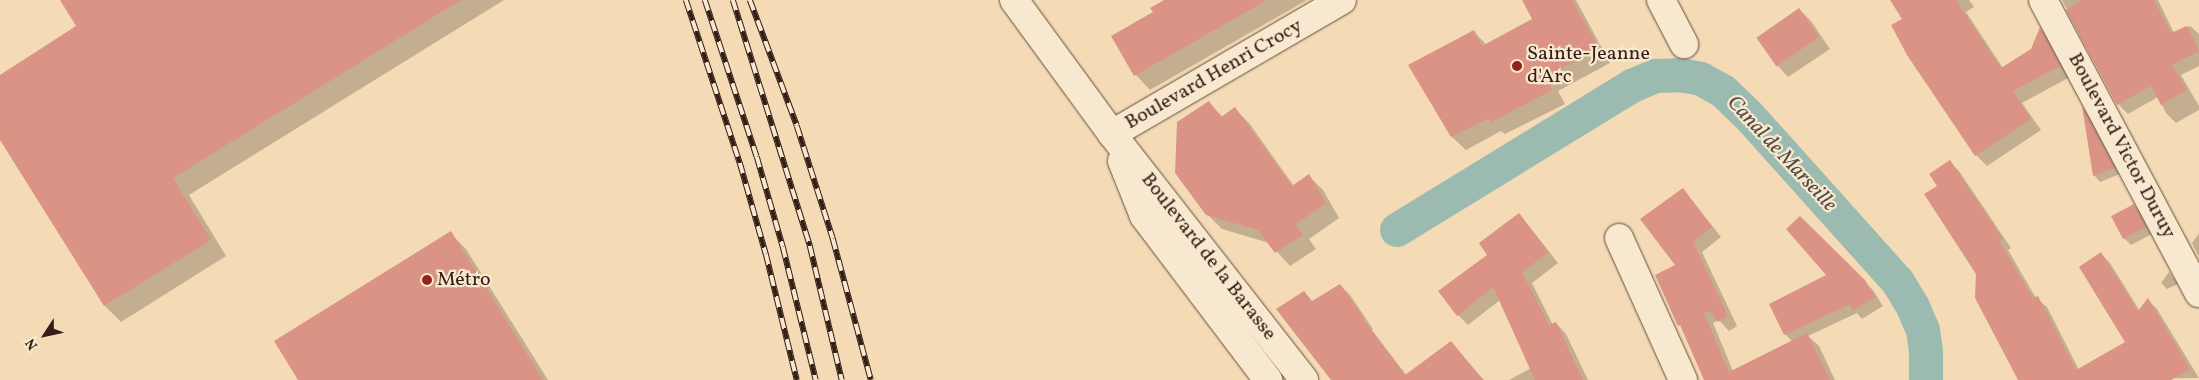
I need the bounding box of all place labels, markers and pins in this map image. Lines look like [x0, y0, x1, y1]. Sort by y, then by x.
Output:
place label: Sainte-Jeanne d'Arc [1527, 42, 1650, 89]
marker: Sainte-Jeanne d'Arc [1511, 60, 1523, 72]
place label: Métro [437, 268, 491, 292]
marker: Métro [421, 274, 433, 286]

